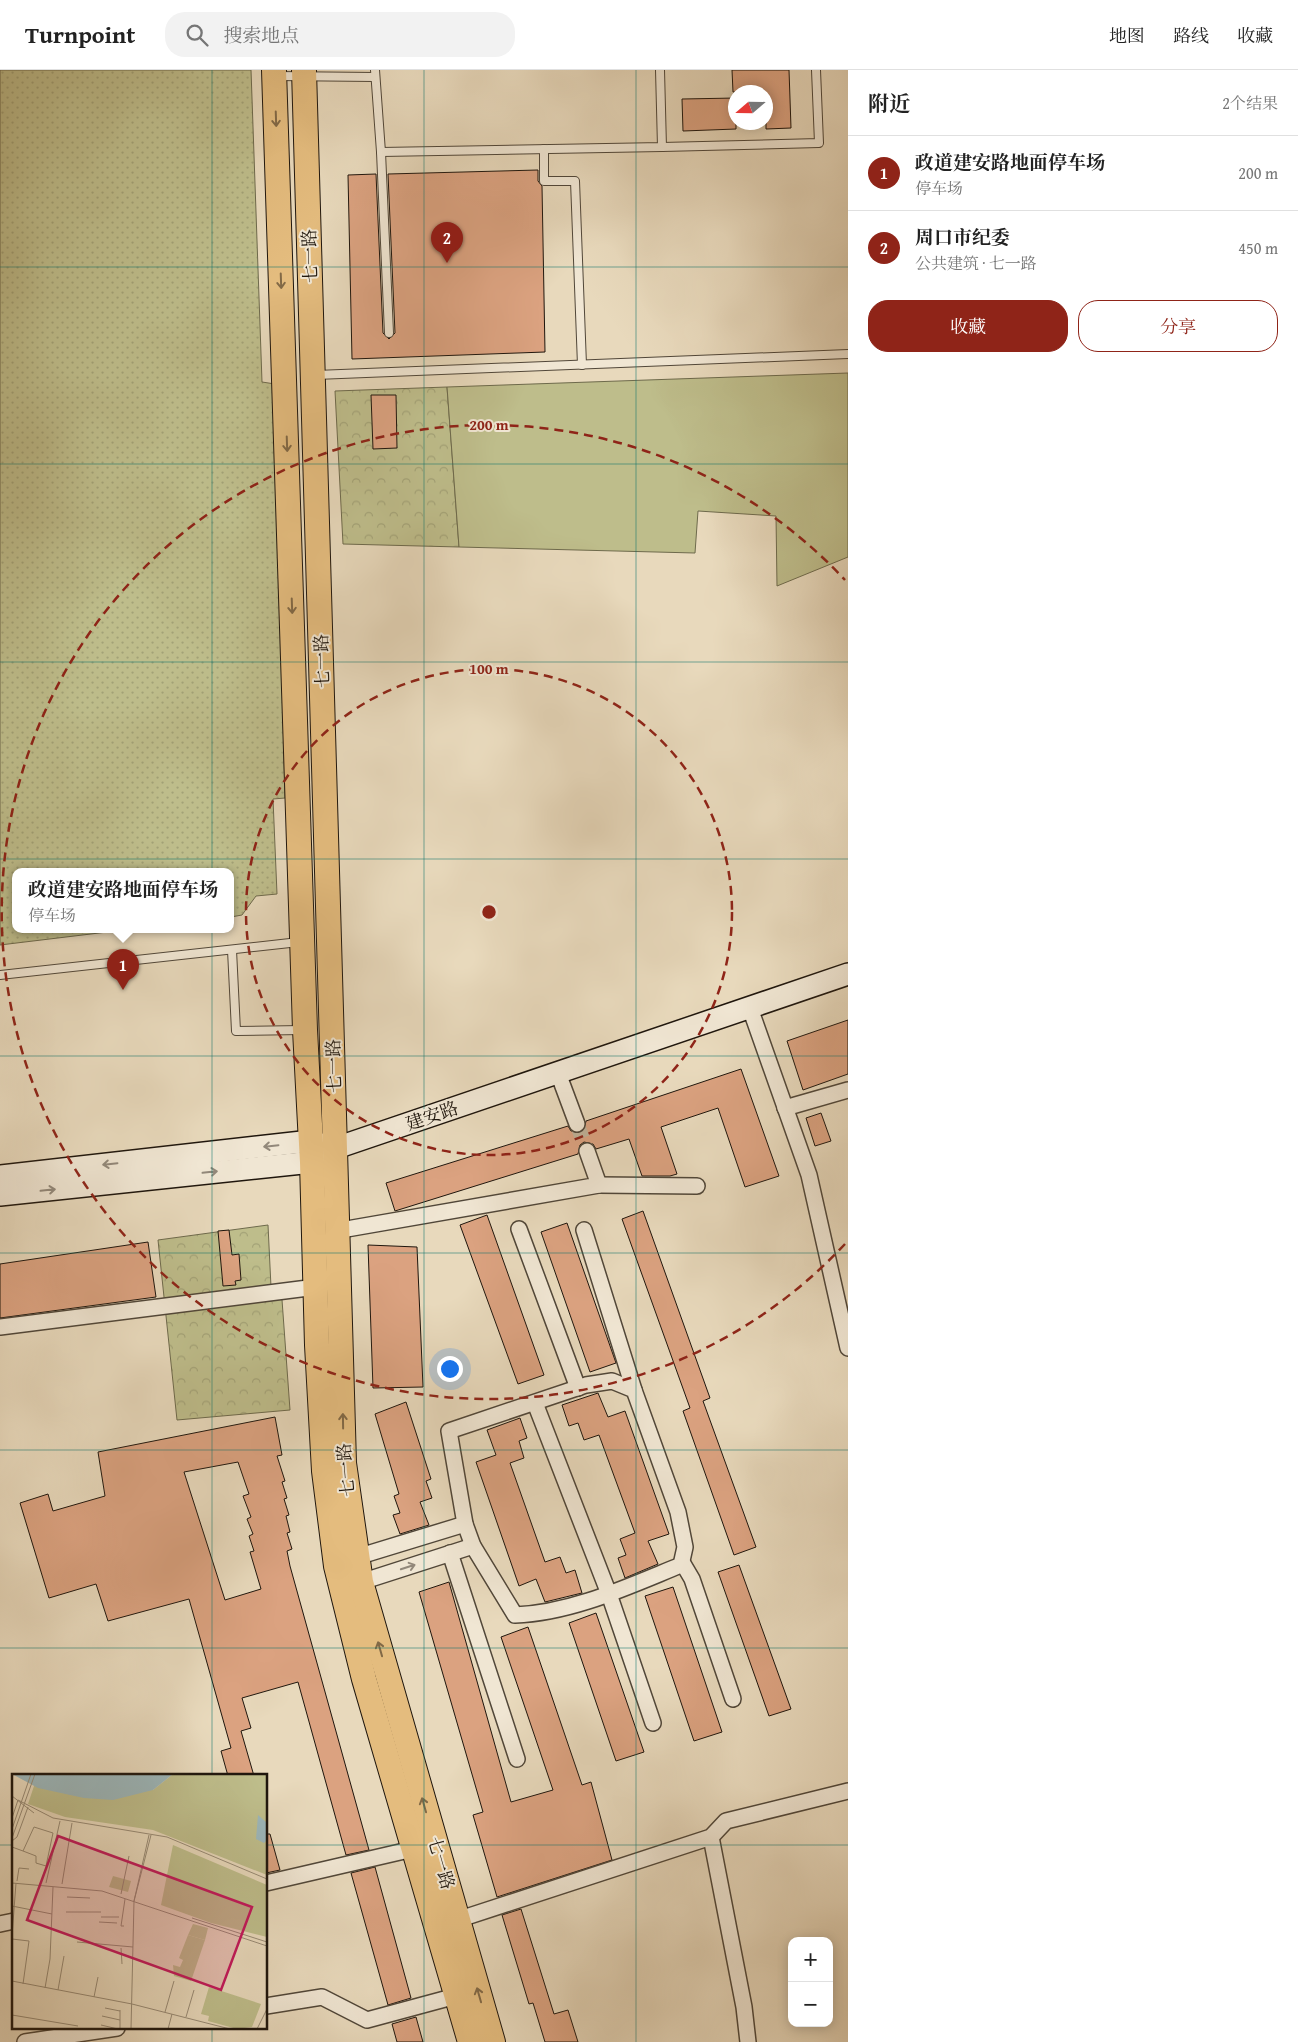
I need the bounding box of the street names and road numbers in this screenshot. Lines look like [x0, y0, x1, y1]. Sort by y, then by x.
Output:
street label: 七一路 [295, 229, 324, 283]
street label: 七一路 [307, 634, 336, 688]
street label: 七一路 [319, 1039, 348, 1093]
street label: 建安路 [402, 1094, 462, 1137]
street label: 七一路 [330, 1442, 361, 1498]
street label: 七一路 [421, 1833, 462, 1893]

